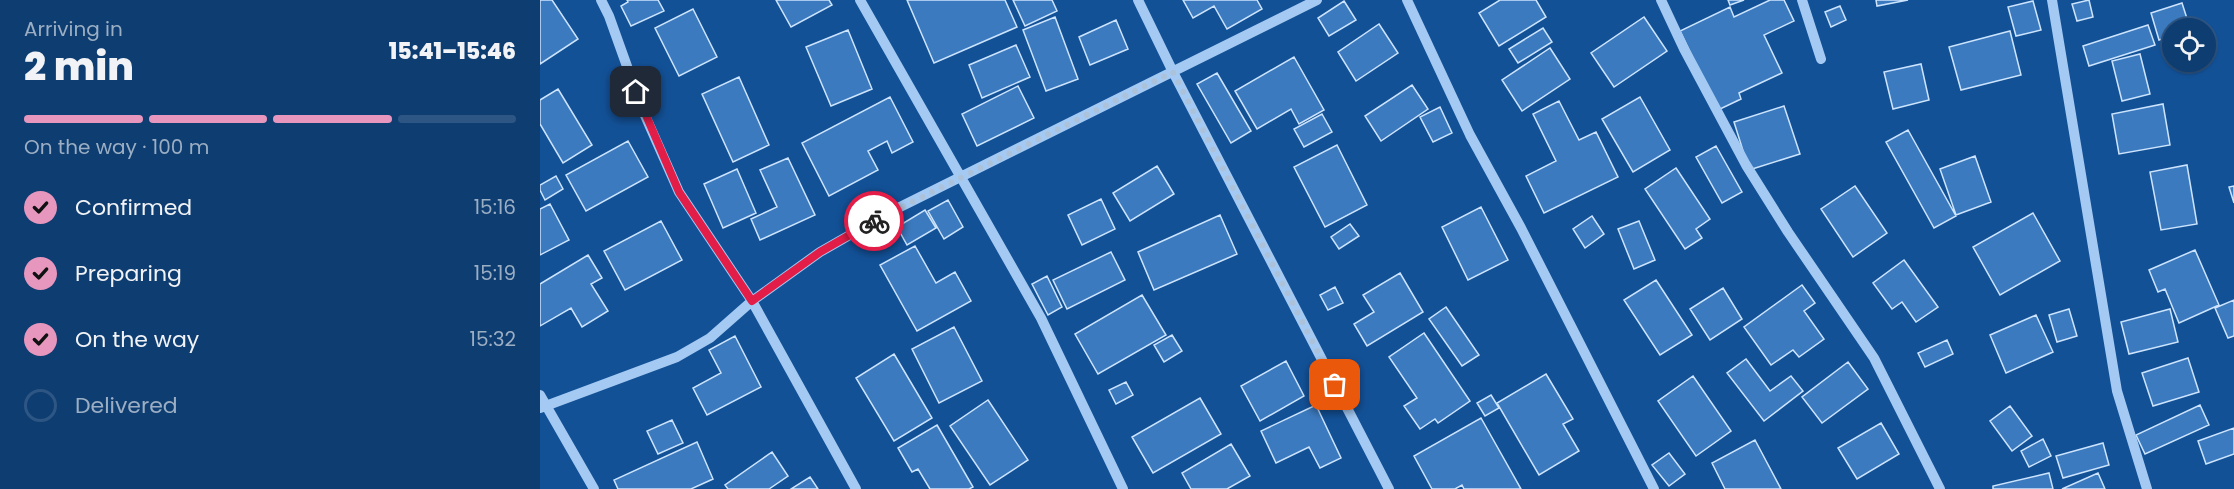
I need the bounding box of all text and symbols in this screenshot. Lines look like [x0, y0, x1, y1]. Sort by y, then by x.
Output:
text: Arriving in [24, 15, 123, 43]
map controls [2162, 18, 2216, 72]
button: locate [2162, 18, 2216, 72]
text: 15:41–15:46 [389, 36, 516, 67]
text: 2 min [24, 39, 134, 94]
pin [610, 66, 661, 117]
icon: home [619, 75, 652, 108]
text: On the way · 100 m [24, 133, 209, 161]
icon: check [24, 191, 57, 224]
courier [844, 191, 904, 251]
text: Confirmed [75, 192, 192, 223]
text: 15:16 [474, 193, 516, 221]
icon: bike [858, 205, 891, 238]
icon: check [24, 257, 57, 290]
text: Preparing [75, 258, 182, 289]
text: 15:19 [474, 259, 516, 287]
icon: check [24, 323, 57, 356]
text: On the way [75, 324, 199, 355]
text: 15:32 [470, 325, 516, 353]
pin [1309, 359, 1360, 410]
icon: bag [1318, 368, 1351, 401]
text: Delivered [75, 390, 178, 421]

